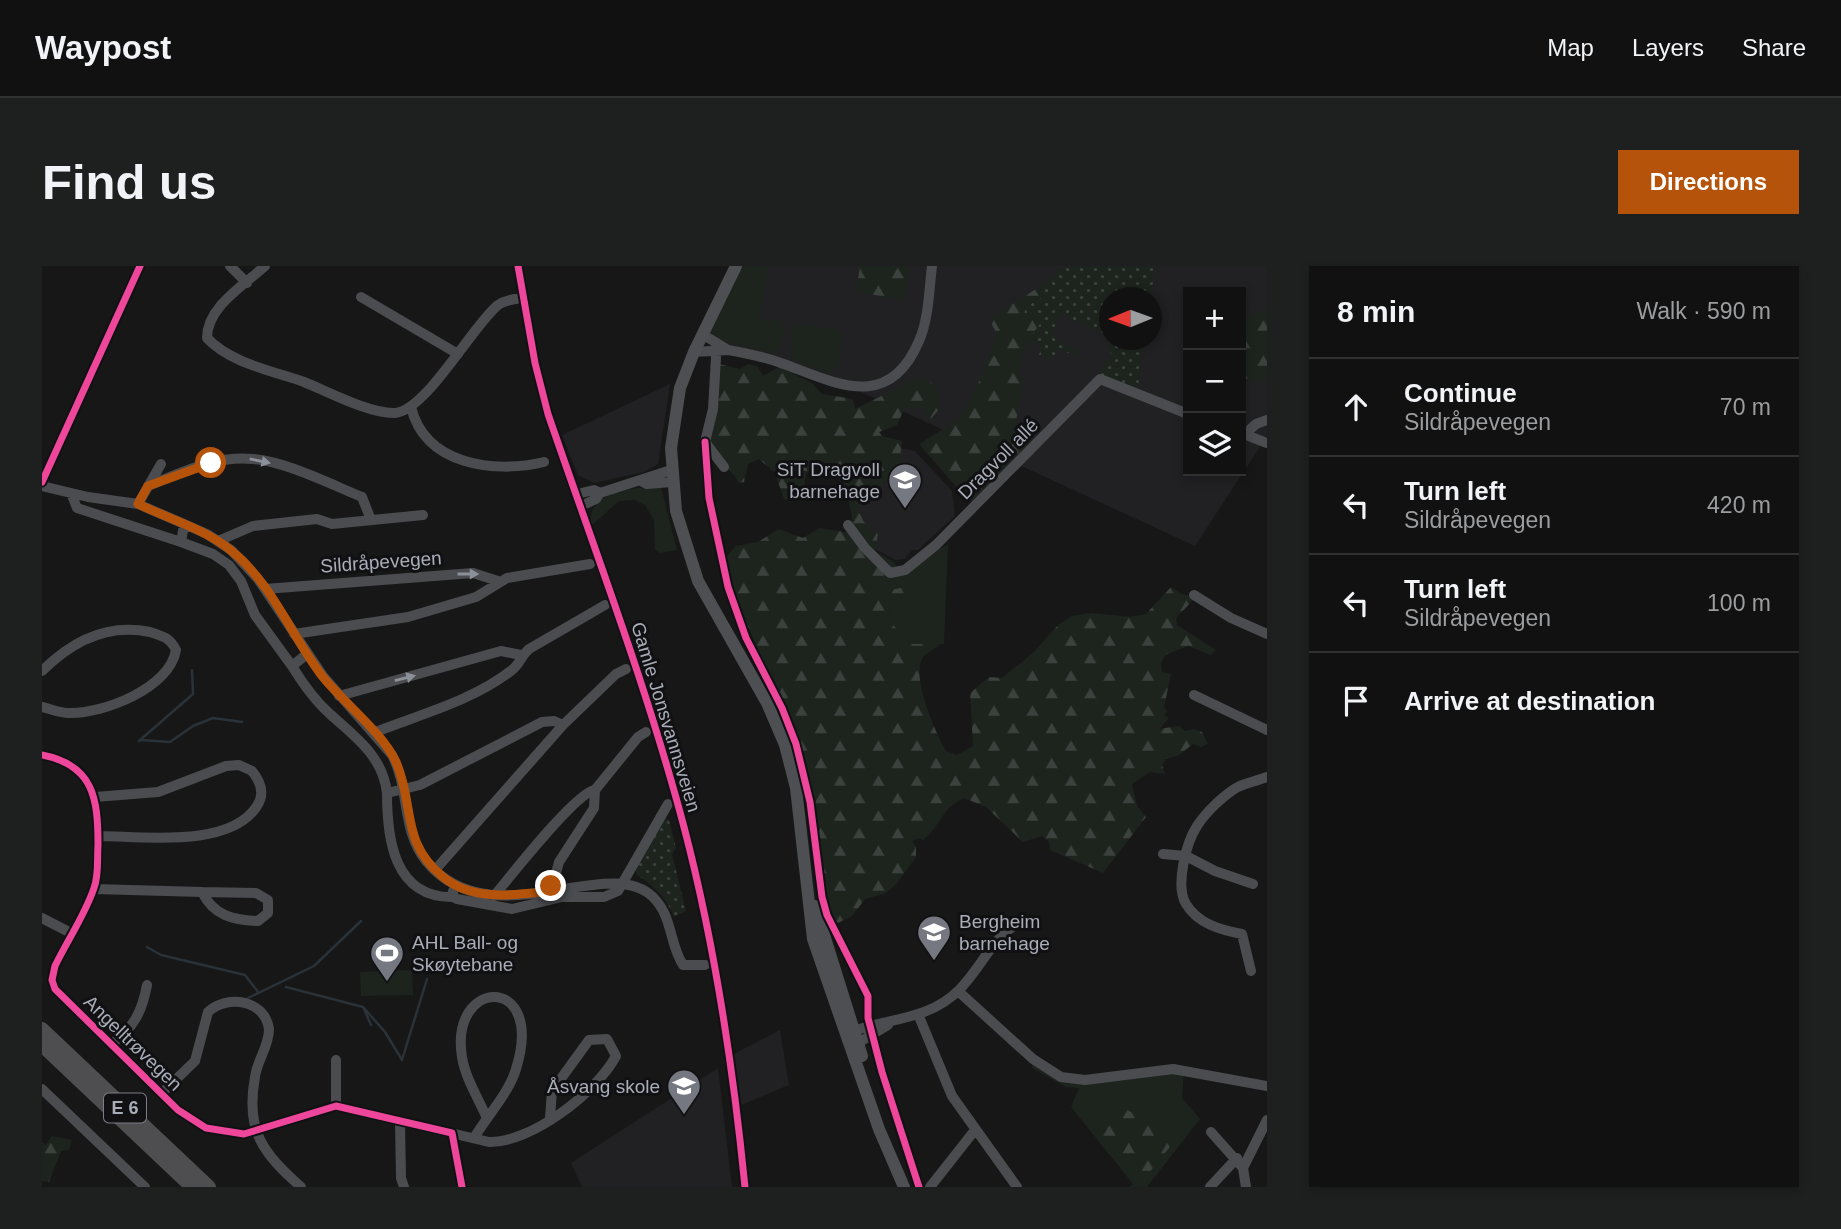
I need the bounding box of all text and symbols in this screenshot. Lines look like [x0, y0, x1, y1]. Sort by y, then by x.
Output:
text: Waypost [35, 29, 171, 66]
text: Map [1547, 34, 1594, 61]
text: Layers [1632, 34, 1704, 61]
text: Share [1742, 34, 1806, 61]
button: Directions [1618, 150, 1799, 214]
text: Find us [42, 155, 216, 209]
north arrow [1099, 287, 1162, 350]
map controls [1183, 287, 1246, 476]
button: + [1183, 287, 1246, 350]
text: 8 min [1337, 295, 1415, 328]
text: Walk · 590 m [1636, 298, 1771, 324]
button: − [1183, 350, 1246, 413]
text: Continue [1404, 378, 1517, 408]
icon: ahead [1337, 388, 1375, 426]
text: 70 m [1720, 394, 1771, 420]
text: Sildråpevegen [1404, 409, 1551, 435]
button: layers [1183, 413, 1246, 476]
street label: Dragvoll allé [954, 415, 1042, 503]
route start [195, 447, 226, 478]
one-way arrow [249, 456, 271, 467]
place label: SiT Dragvoll barnehage [777, 459, 880, 502]
school or university icon: SiT Dragvoll barnehage [886, 461, 924, 510]
text: Turn left [1404, 476, 1506, 506]
icon: left [1337, 486, 1375, 524]
text: 420 m [1707, 492, 1771, 518]
text: Sildråpevegen [1404, 507, 1551, 533]
street label: Sildråpevegen [320, 547, 442, 577]
one-way arrow [458, 568, 480, 580]
text: Turn left [1404, 574, 1506, 604]
icon: left [1337, 584, 1375, 622]
text: 100 m [1707, 590, 1771, 616]
text: Sildråpevegen [1404, 605, 1551, 631]
street label: Gamle Jonsvannsveien [627, 619, 705, 815]
one-way arrow [394, 672, 416, 683]
icon: arrive [1337, 682, 1375, 720]
text: Arrive at destination [1404, 686, 1655, 716]
route end [535, 870, 566, 901]
place label: Bergheim barnehage [959, 911, 1050, 954]
school or university icon: Bergheim barnehage [915, 913, 953, 962]
place label: AHL Ball- og Skøytebane [412, 932, 518, 975]
sports icon: AHL Ball- og Skøytebane [368, 934, 406, 983]
street label: Angelltrøvegen [80, 991, 186, 1095]
school or university icon: Åsvang skole [665, 1067, 703, 1116]
place label: Åsvang skole [547, 1076, 660, 1097]
road number: E 6 [104, 1094, 146, 1122]

